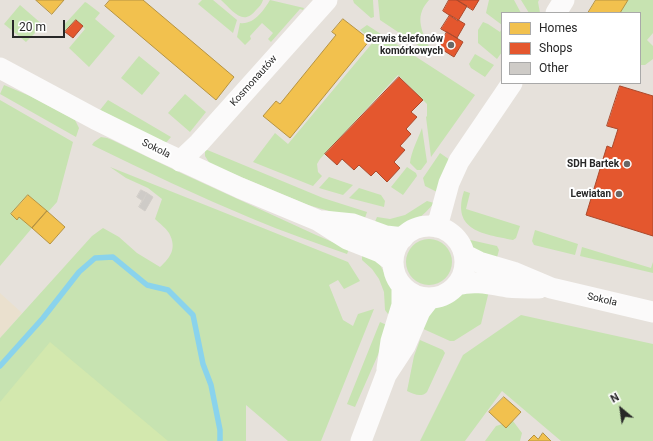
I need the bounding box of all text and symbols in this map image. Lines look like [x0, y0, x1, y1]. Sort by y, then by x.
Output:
scale bar [14, 12, 67, 38]
legend [501, 12, 641, 84]
text: 20 m [19, 20, 46, 34]
text: Homes [539, 21, 577, 35]
place label: Serwis telefonów komórkowych [365, 33, 443, 56]
marker: Serwis telefonów komórkowych [446, 40, 456, 50]
text: Shops [539, 41, 573, 55]
street label: Kosmonautów [228, 53, 280, 109]
text: Other [539, 61, 568, 75]
street label: Sokola [140, 137, 172, 161]
place label: SDH Bartek [567, 158, 619, 170]
marker: SDH Bartek [622, 159, 632, 169]
place label: Lewiatan [571, 188, 611, 200]
marker: Lewiatan [614, 189, 624, 199]
street label: Sokola [586, 291, 618, 309]
north arrow [601, 389, 641, 429]
text: N [608, 391, 621, 406]

